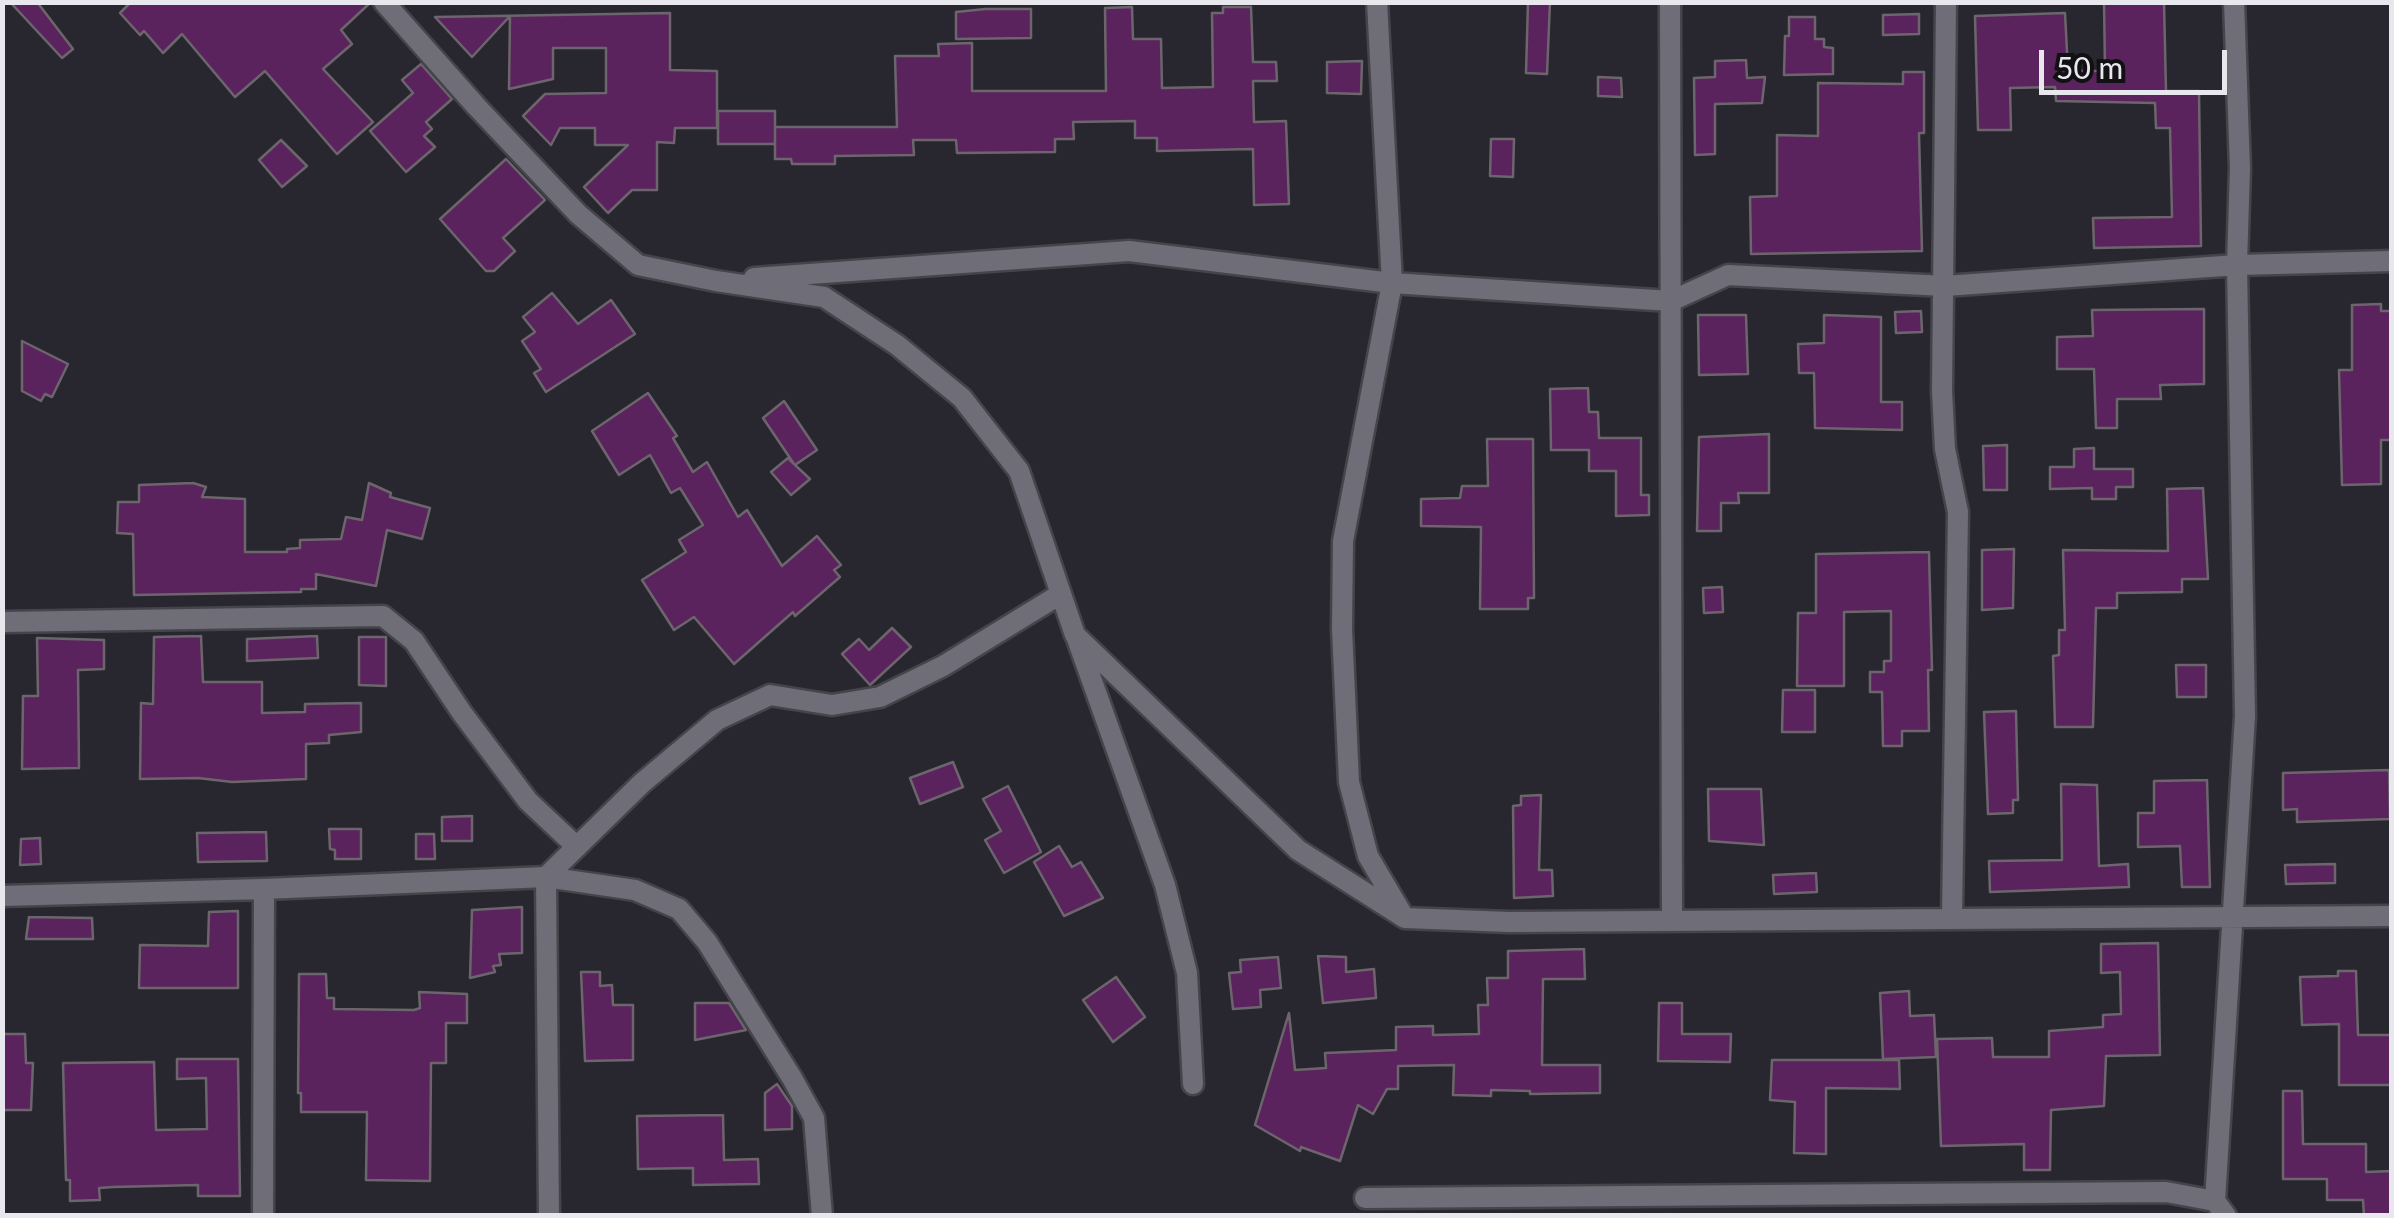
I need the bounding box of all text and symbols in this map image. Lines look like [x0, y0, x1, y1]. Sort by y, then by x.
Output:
scale bar [2044, 30, 2232, 92]
text: 50 m [2056, 49, 2123, 85]

